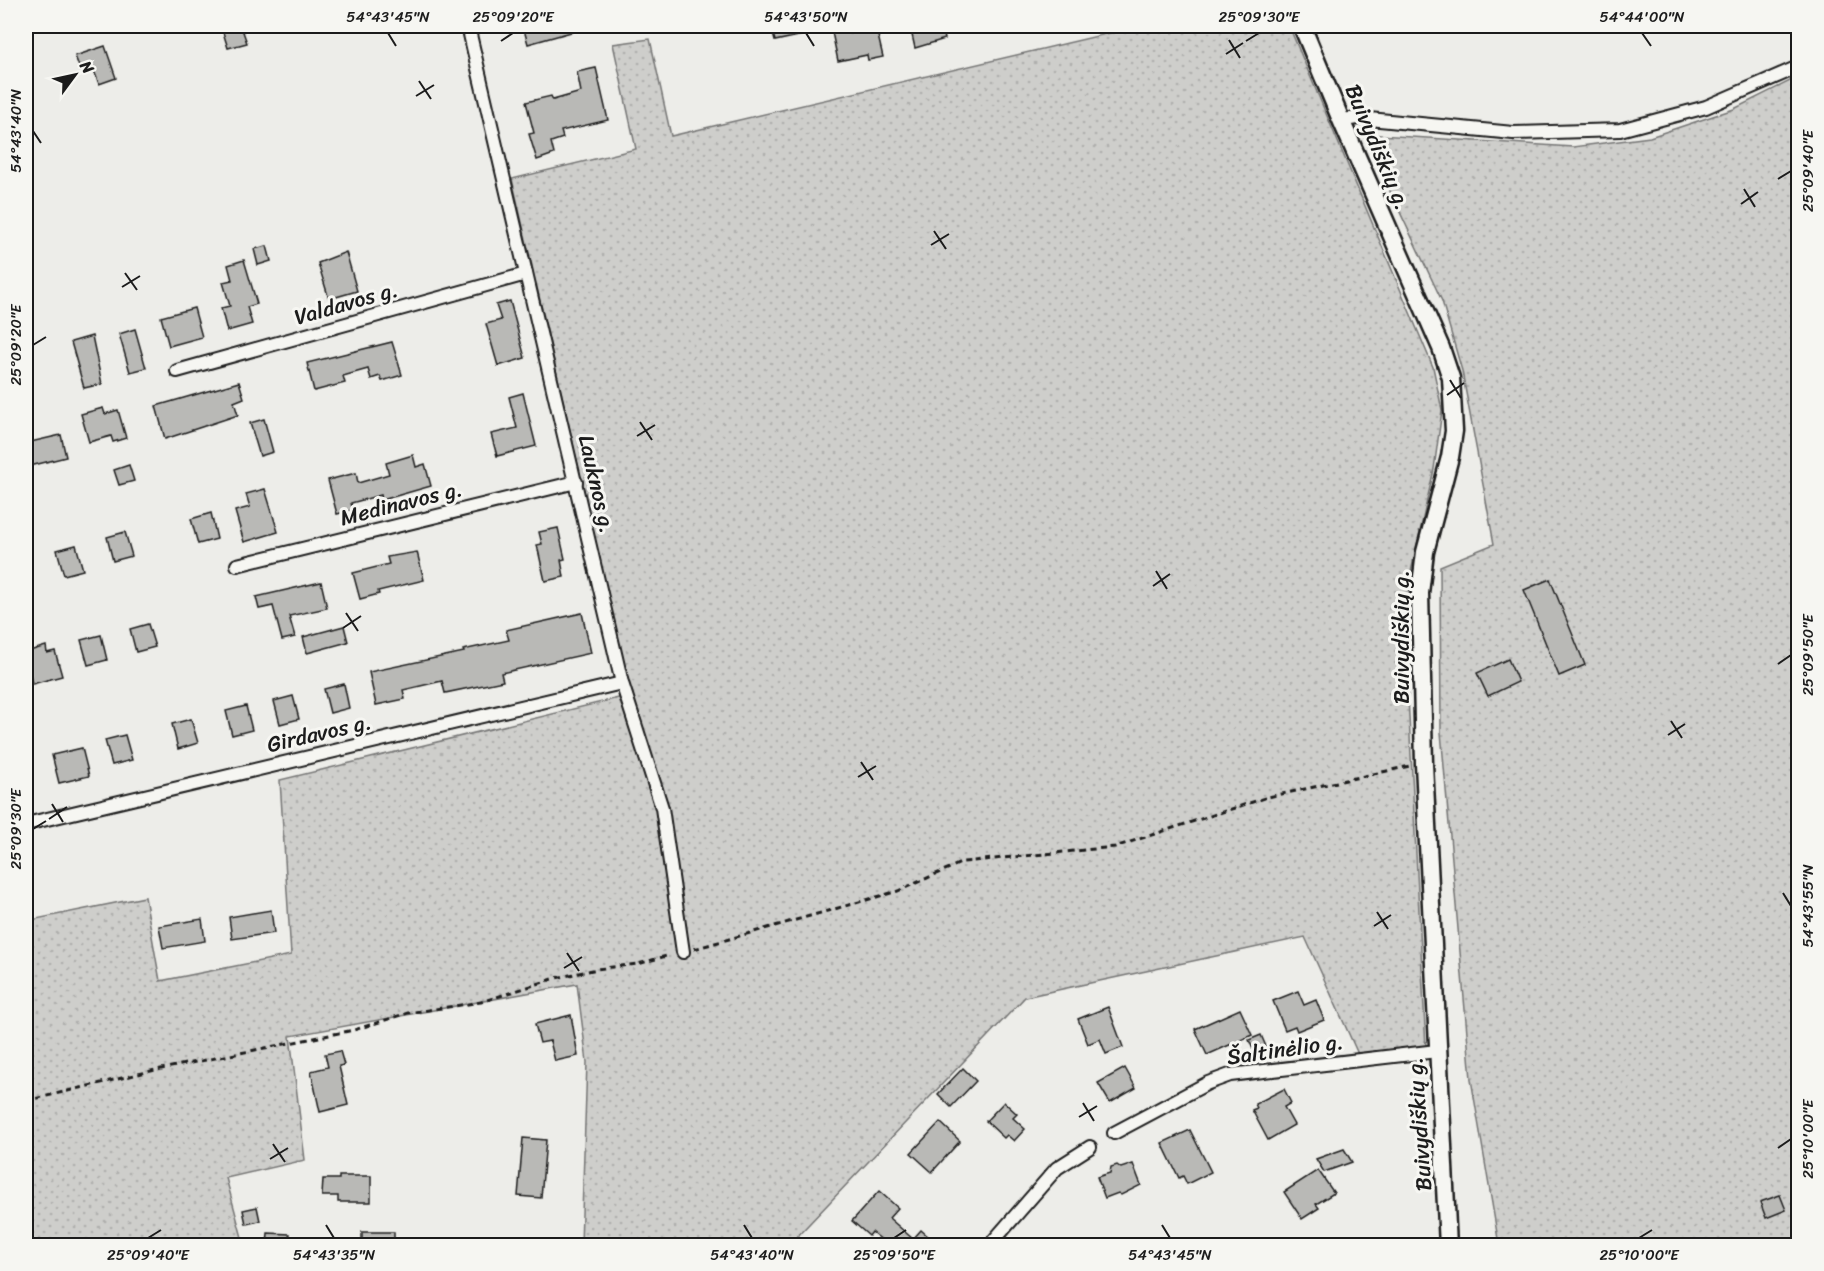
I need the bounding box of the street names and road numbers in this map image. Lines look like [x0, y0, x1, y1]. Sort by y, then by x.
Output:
street label: Buivydiškių g. [1334, 78, 1422, 216]
street label: Valdavos g. [290, 270, 402, 336]
street label: Lauknos g. [567, 431, 627, 537]
street label: Medinavos g. [336, 469, 466, 537]
street label: Buivydiškių g. [1382, 570, 1421, 704]
street label: Girdavos g. [263, 702, 375, 764]
street label: Šaltinėlio g. [1224, 1022, 1346, 1076]
street label: Buivydiškių g. [1395, 1056, 1443, 1192]

